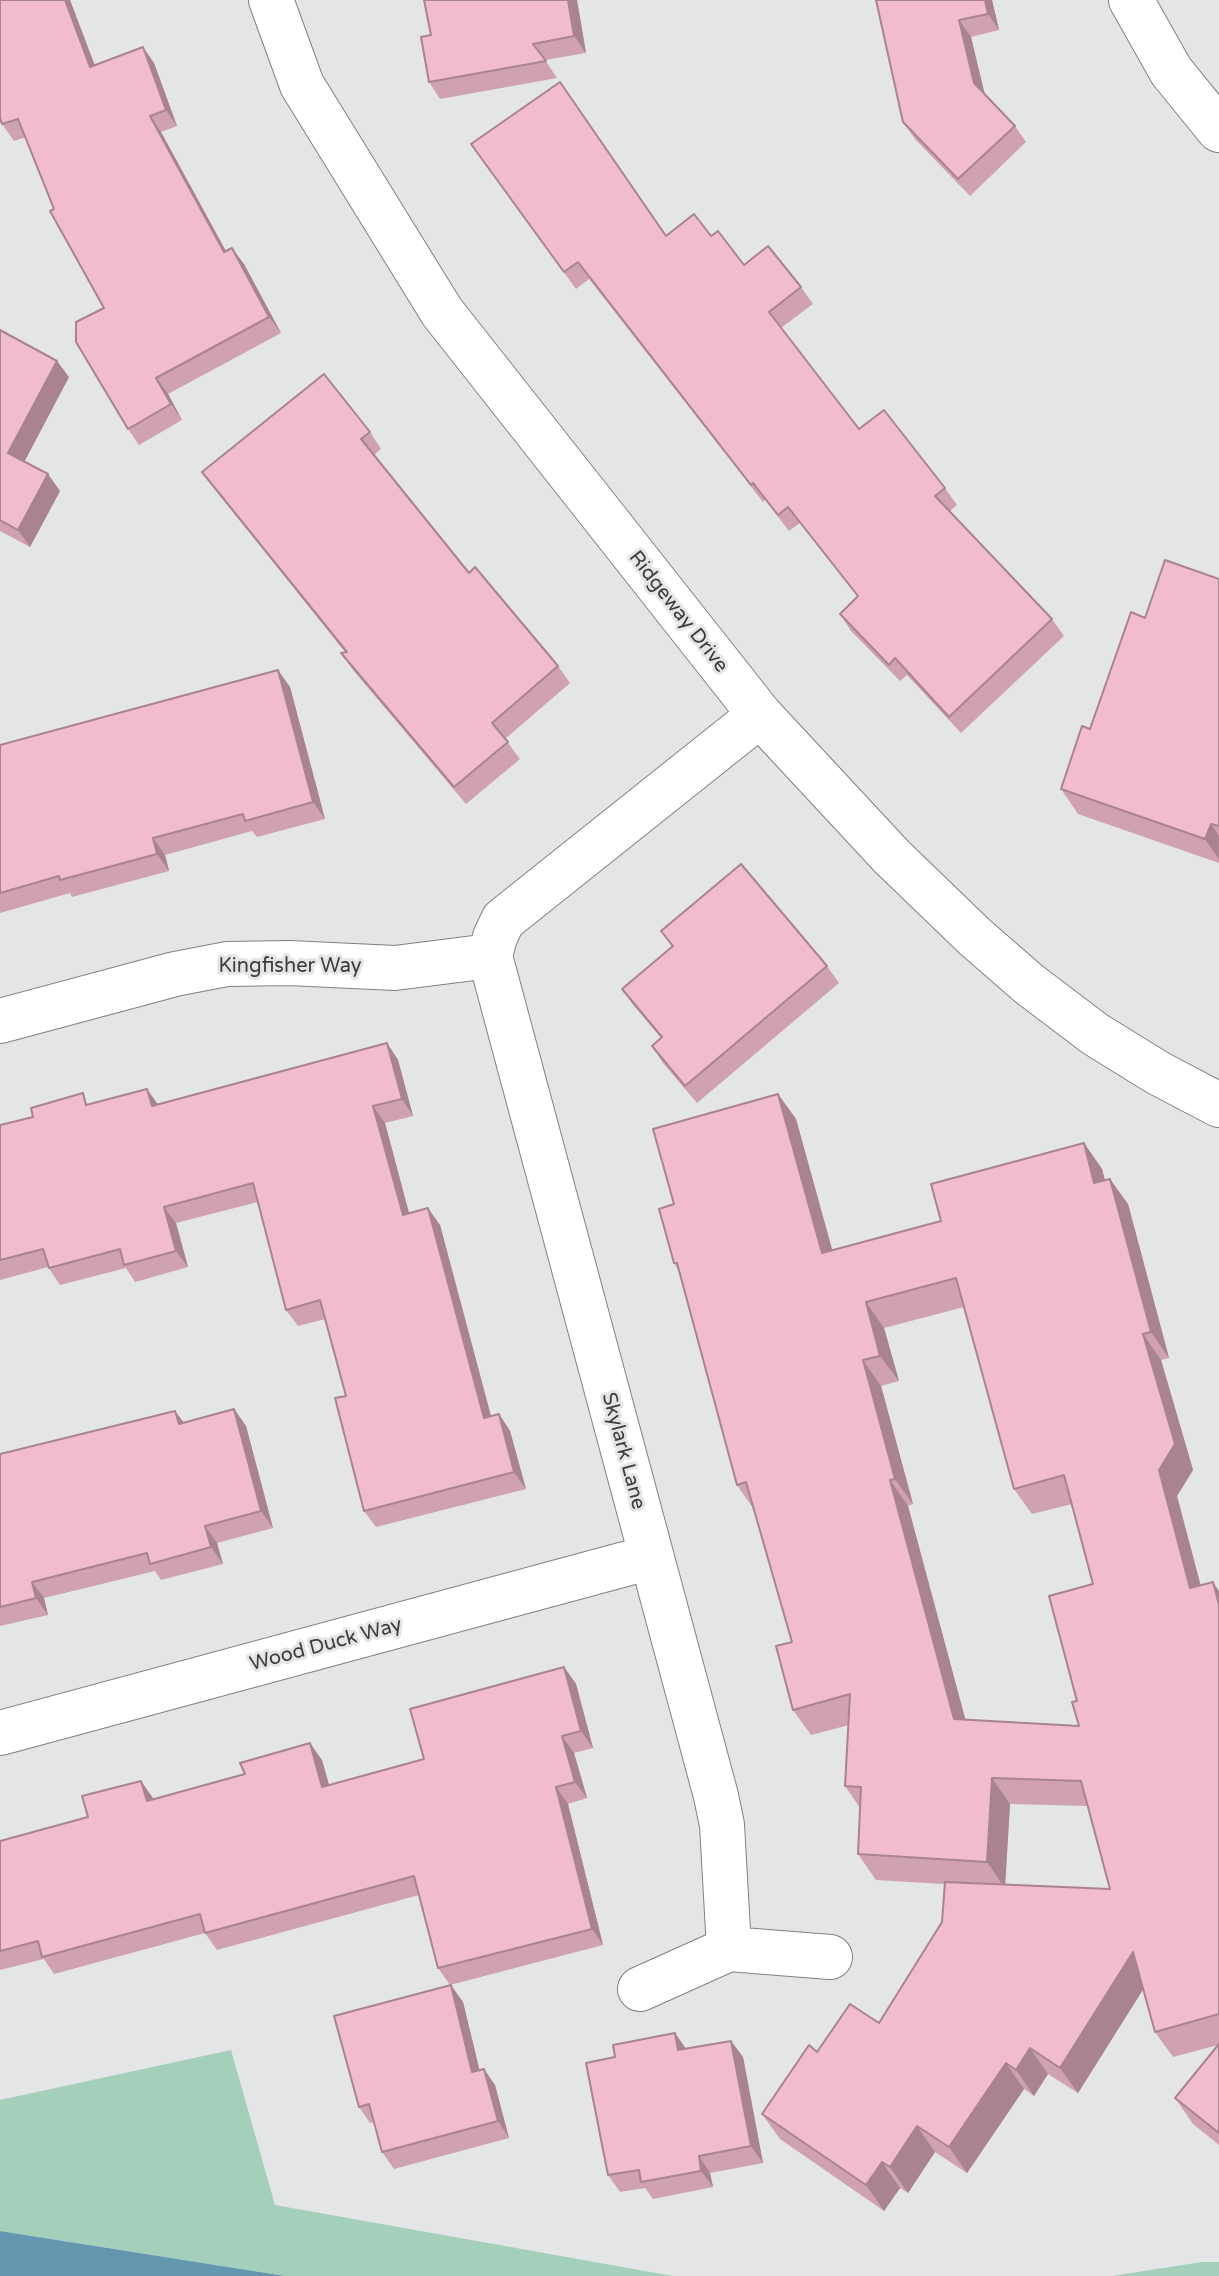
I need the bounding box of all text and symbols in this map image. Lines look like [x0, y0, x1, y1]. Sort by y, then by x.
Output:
street label: Ridgeway Drive [623, 546, 733, 678]
street label: Kingfisher Way [218, 955, 362, 979]
street label: Skylark Lane [596, 1390, 650, 1512]
street label: Wood Duck Way [247, 1613, 405, 1677]

